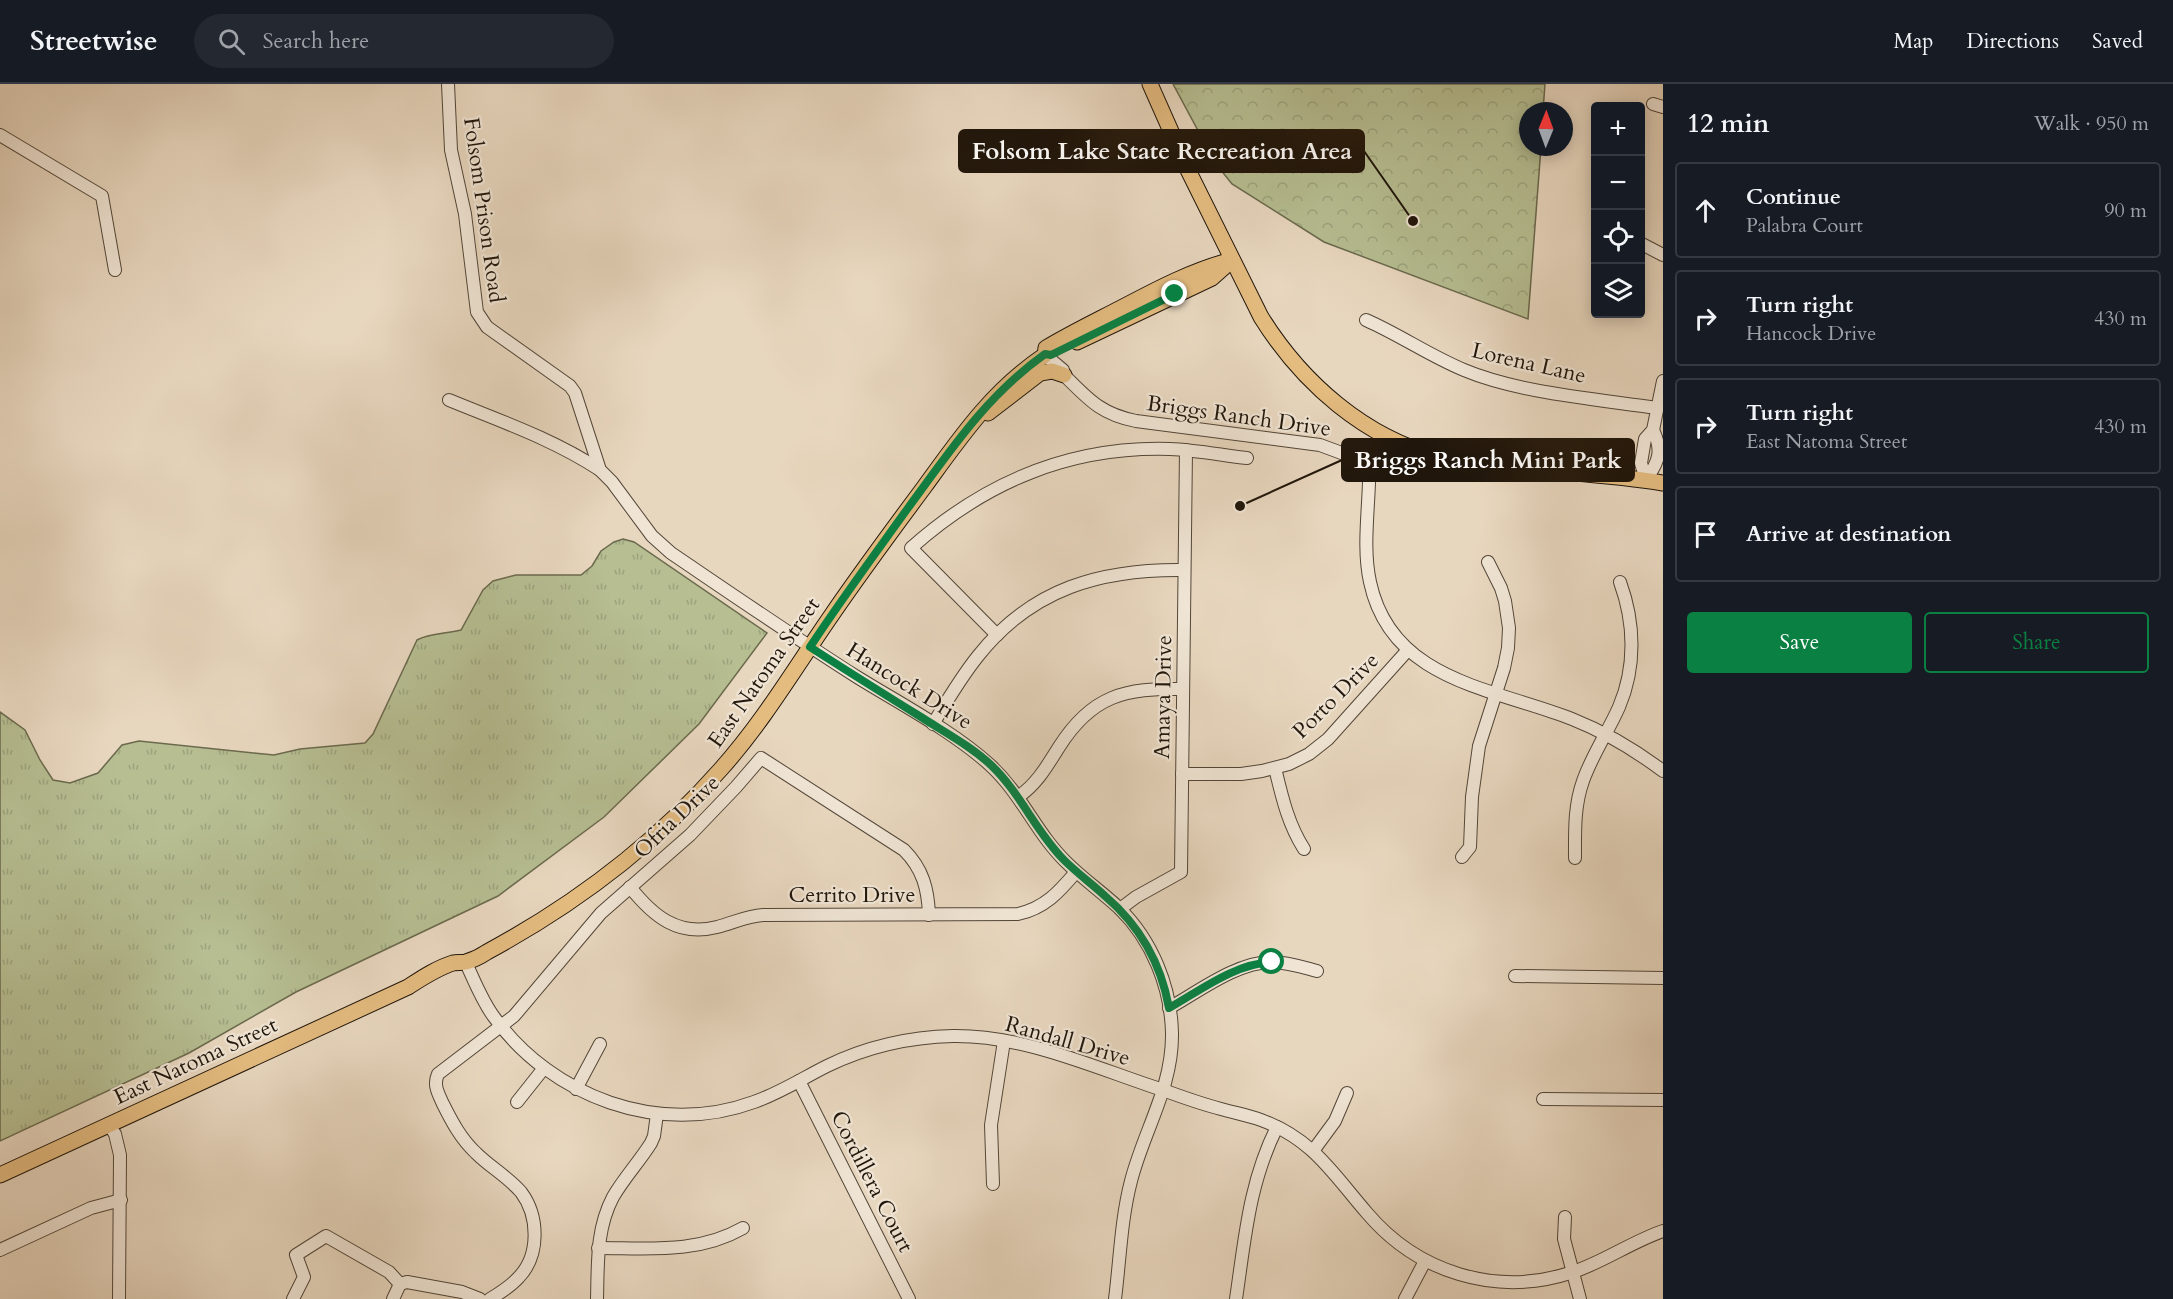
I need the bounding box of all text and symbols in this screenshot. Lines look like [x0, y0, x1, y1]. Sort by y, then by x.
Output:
search box [194, 14, 614, 68]
text: Streetwise [30, 22, 158, 60]
icon: search [215, 25, 248, 58]
text: Search here [263, 26, 369, 56]
text: Map [1893, 27, 1933, 56]
text: Directions [1966, 27, 2059, 56]
text: Saved [2092, 27, 2143, 56]
north arrow [1519, 102, 1573, 156]
map controls [1591, 102, 1645, 318]
button: + [1591, 102, 1645, 156]
text: 12 min [1687, 106, 1770, 141]
text: Walk · 950 m [2034, 110, 2149, 137]
street label: Folsom Prison Road [456, 115, 512, 305]
callout: Folsom Lake State Recreation Area [959, 130, 1364, 172]
text: Folsom Lake State Recreation Area [972, 135, 1352, 168]
button: − [1591, 156, 1645, 210]
text: Continue [1746, 182, 1841, 212]
icon: ahead [1689, 194, 1722, 227]
text: 90 m [2104, 197, 2147, 224]
button: locate [1591, 210, 1645, 264]
text: Palabra Court [1746, 212, 1863, 239]
button: layers [1591, 264, 1645, 318]
route end [1161, 280, 1187, 306]
text: Turn right [1746, 290, 1853, 320]
icon: right [1689, 302, 1722, 335]
text: 430 m [2094, 305, 2147, 332]
text: Hancock Drive [1746, 320, 1876, 347]
street label: Lorena Lane [1469, 335, 1589, 391]
street label: Briggs Ranch Drive [1145, 388, 1333, 444]
text: Turn right [1746, 398, 1853, 428]
icon: right [1689, 410, 1722, 443]
text: 430 m [2094, 413, 2147, 440]
text: East Natoma Street [1746, 428, 1907, 455]
callout: Briggs Ranch Mini Park [1342, 439, 1634, 481]
text: Briggs Ranch Mini Park [1354, 444, 1622, 477]
icon: arrive [1689, 518, 1722, 551]
text: Arrive at destination [1746, 519, 1951, 549]
street label: East Natoma Street [701, 591, 827, 754]
button: Save [1687, 612, 1912, 673]
button: Share [1924, 612, 2149, 673]
street label: Hancock Drive [841, 635, 978, 737]
street label: Amaya Drive [1147, 635, 1179, 759]
street label: Porto Drive [1286, 646, 1386, 746]
street label: Ofria Drive [627, 768, 726, 865]
street label: Cerrito Drive [788, 880, 916, 910]
route start [1258, 948, 1284, 974]
street label: Randall Drive [1002, 1009, 1134, 1073]
street label: East Natoma Street [109, 1010, 282, 1112]
street label: Cordillera Court [824, 1106, 921, 1257]

